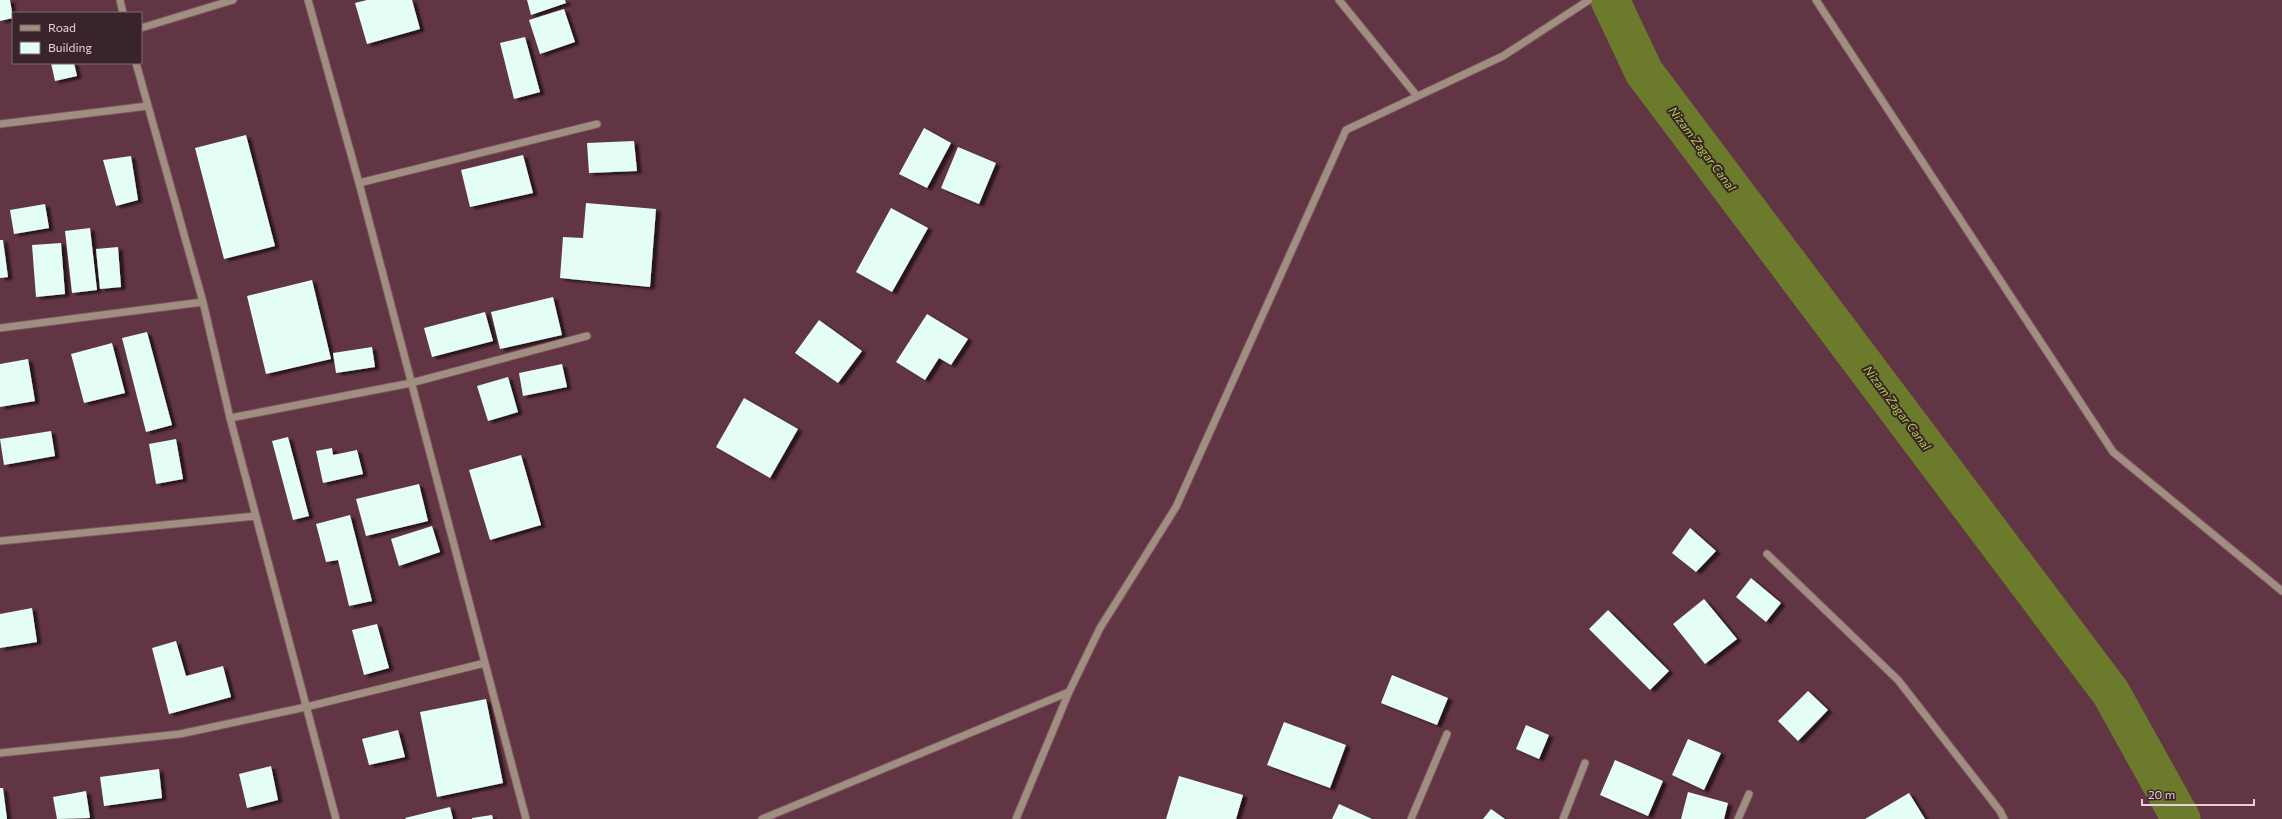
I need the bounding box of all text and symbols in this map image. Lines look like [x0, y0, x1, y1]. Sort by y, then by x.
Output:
legend [12, 12, 142, 64]
text: Road [48, 20, 76, 34]
text: Building [48, 40, 92, 54]
water label: Nizam Zagar Canal [1667, 103, 1740, 194]
water label: Nizam Zagar Canal [1862, 362, 1935, 453]
scale bar [2142, 781, 2254, 807]
text: 20 m [2148, 787, 2175, 801]

